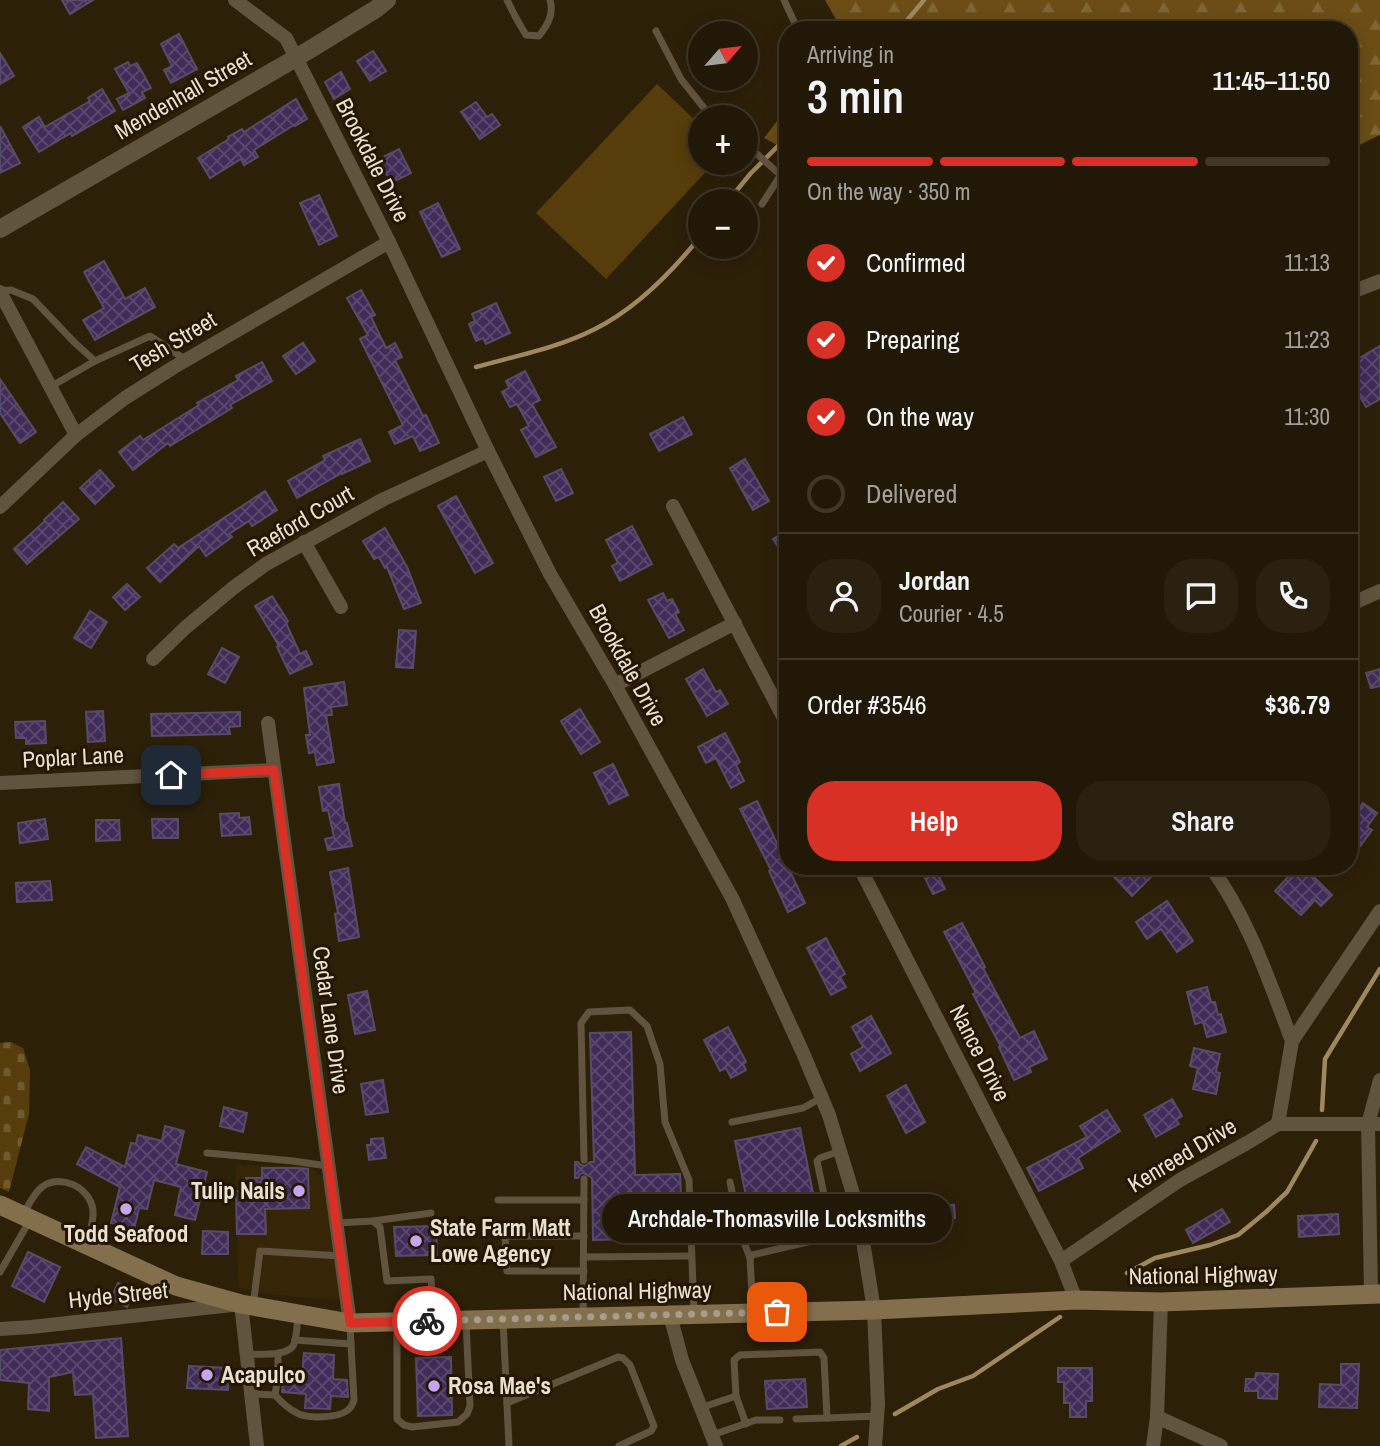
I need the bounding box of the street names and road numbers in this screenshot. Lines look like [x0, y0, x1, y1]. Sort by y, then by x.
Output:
street label: Mendenhall Street [109, 43, 257, 146]
street label: Brookdale Drive [329, 92, 418, 227]
street label: Tesh Street [124, 304, 222, 379]
street label: Raeford Court [241, 478, 359, 564]
street label: Brookdale Drive [582, 598, 675, 731]
street label: Poplar Lane [21, 738, 125, 775]
street label: Cedar Lane Drive [306, 944, 357, 1096]
street label: Nance Drive [943, 999, 1018, 1107]
street label: Kenreed Drive [1122, 1110, 1242, 1199]
street label: National Highway [1128, 1258, 1278, 1291]
street label: Hyde Street [67, 1274, 169, 1315]
street label: National Highway [562, 1274, 712, 1307]

